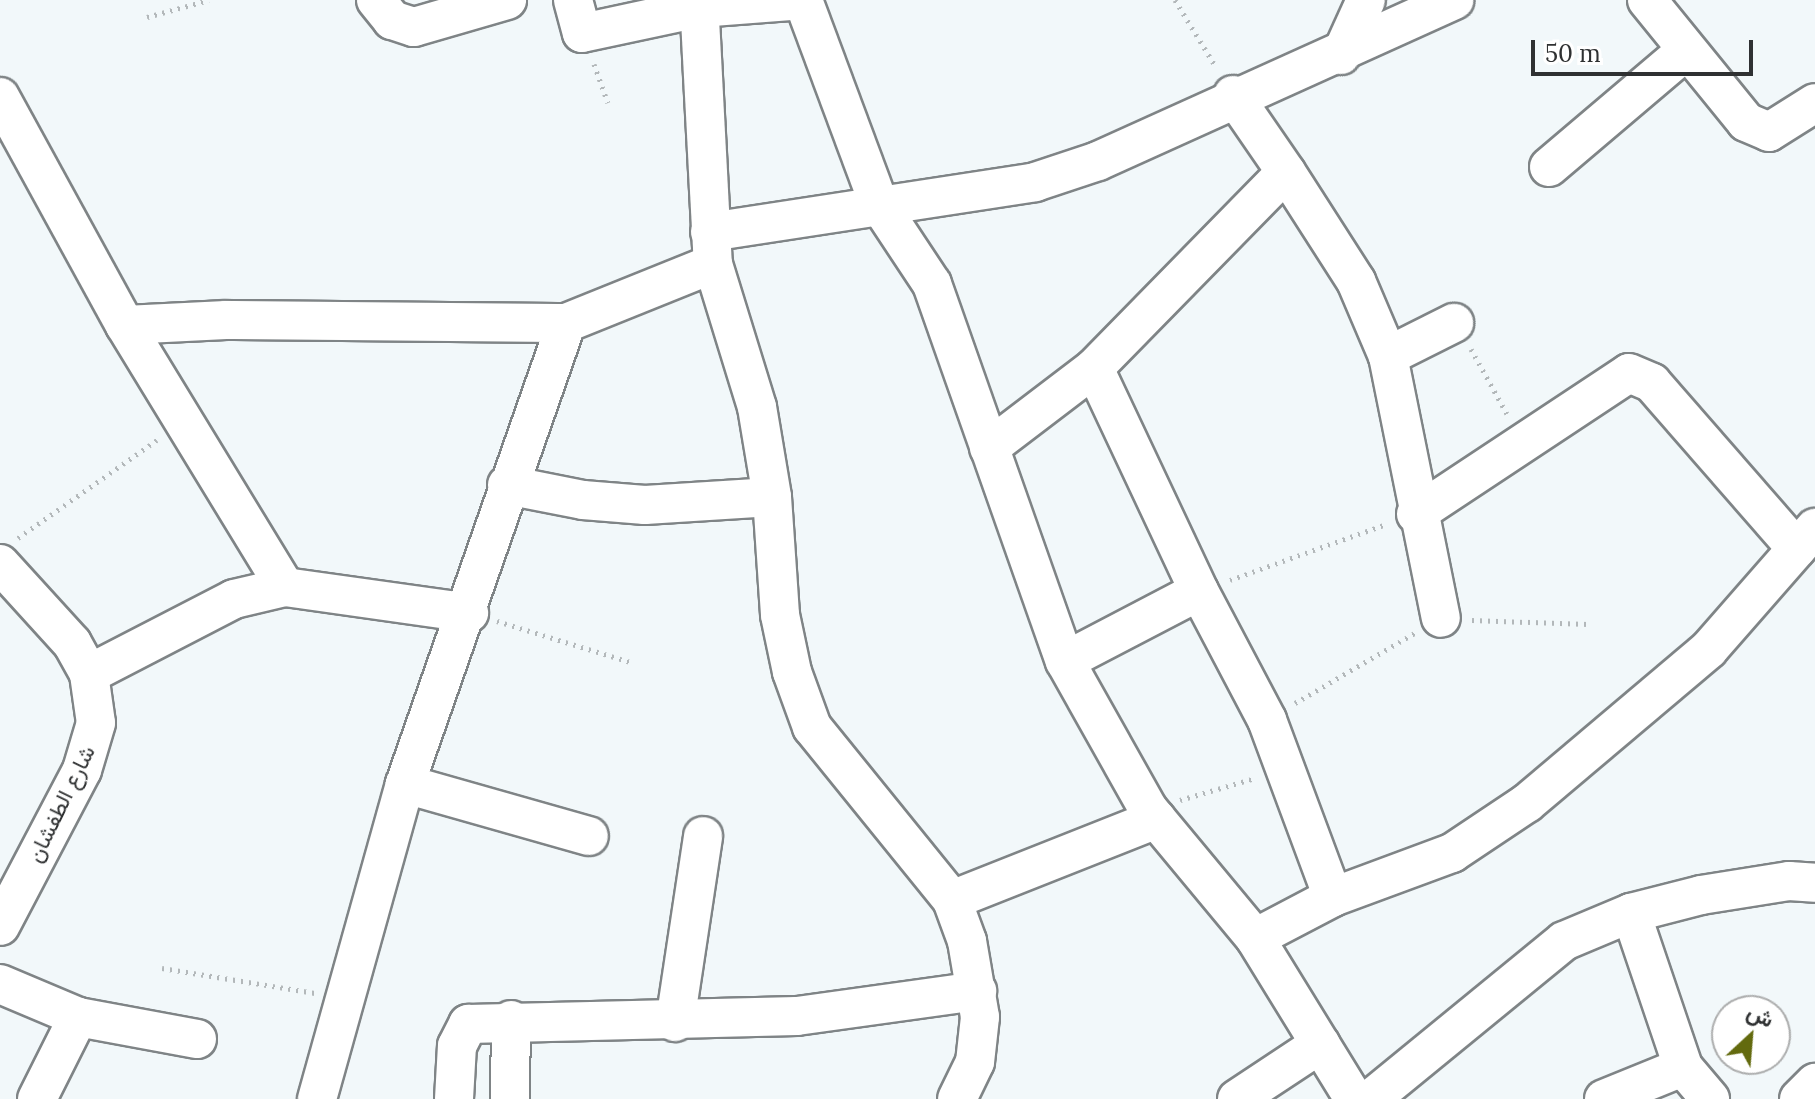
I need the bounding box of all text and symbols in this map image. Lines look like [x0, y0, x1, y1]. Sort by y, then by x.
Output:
scale bar [1535, 24, 1757, 74]
text: 50 m [1545, 38, 1601, 69]
street label: شارع الطفشان [21, 741, 101, 867]
north arrow [1711, 995, 1791, 1075]
text: ش [1743, 997, 1779, 1034]

